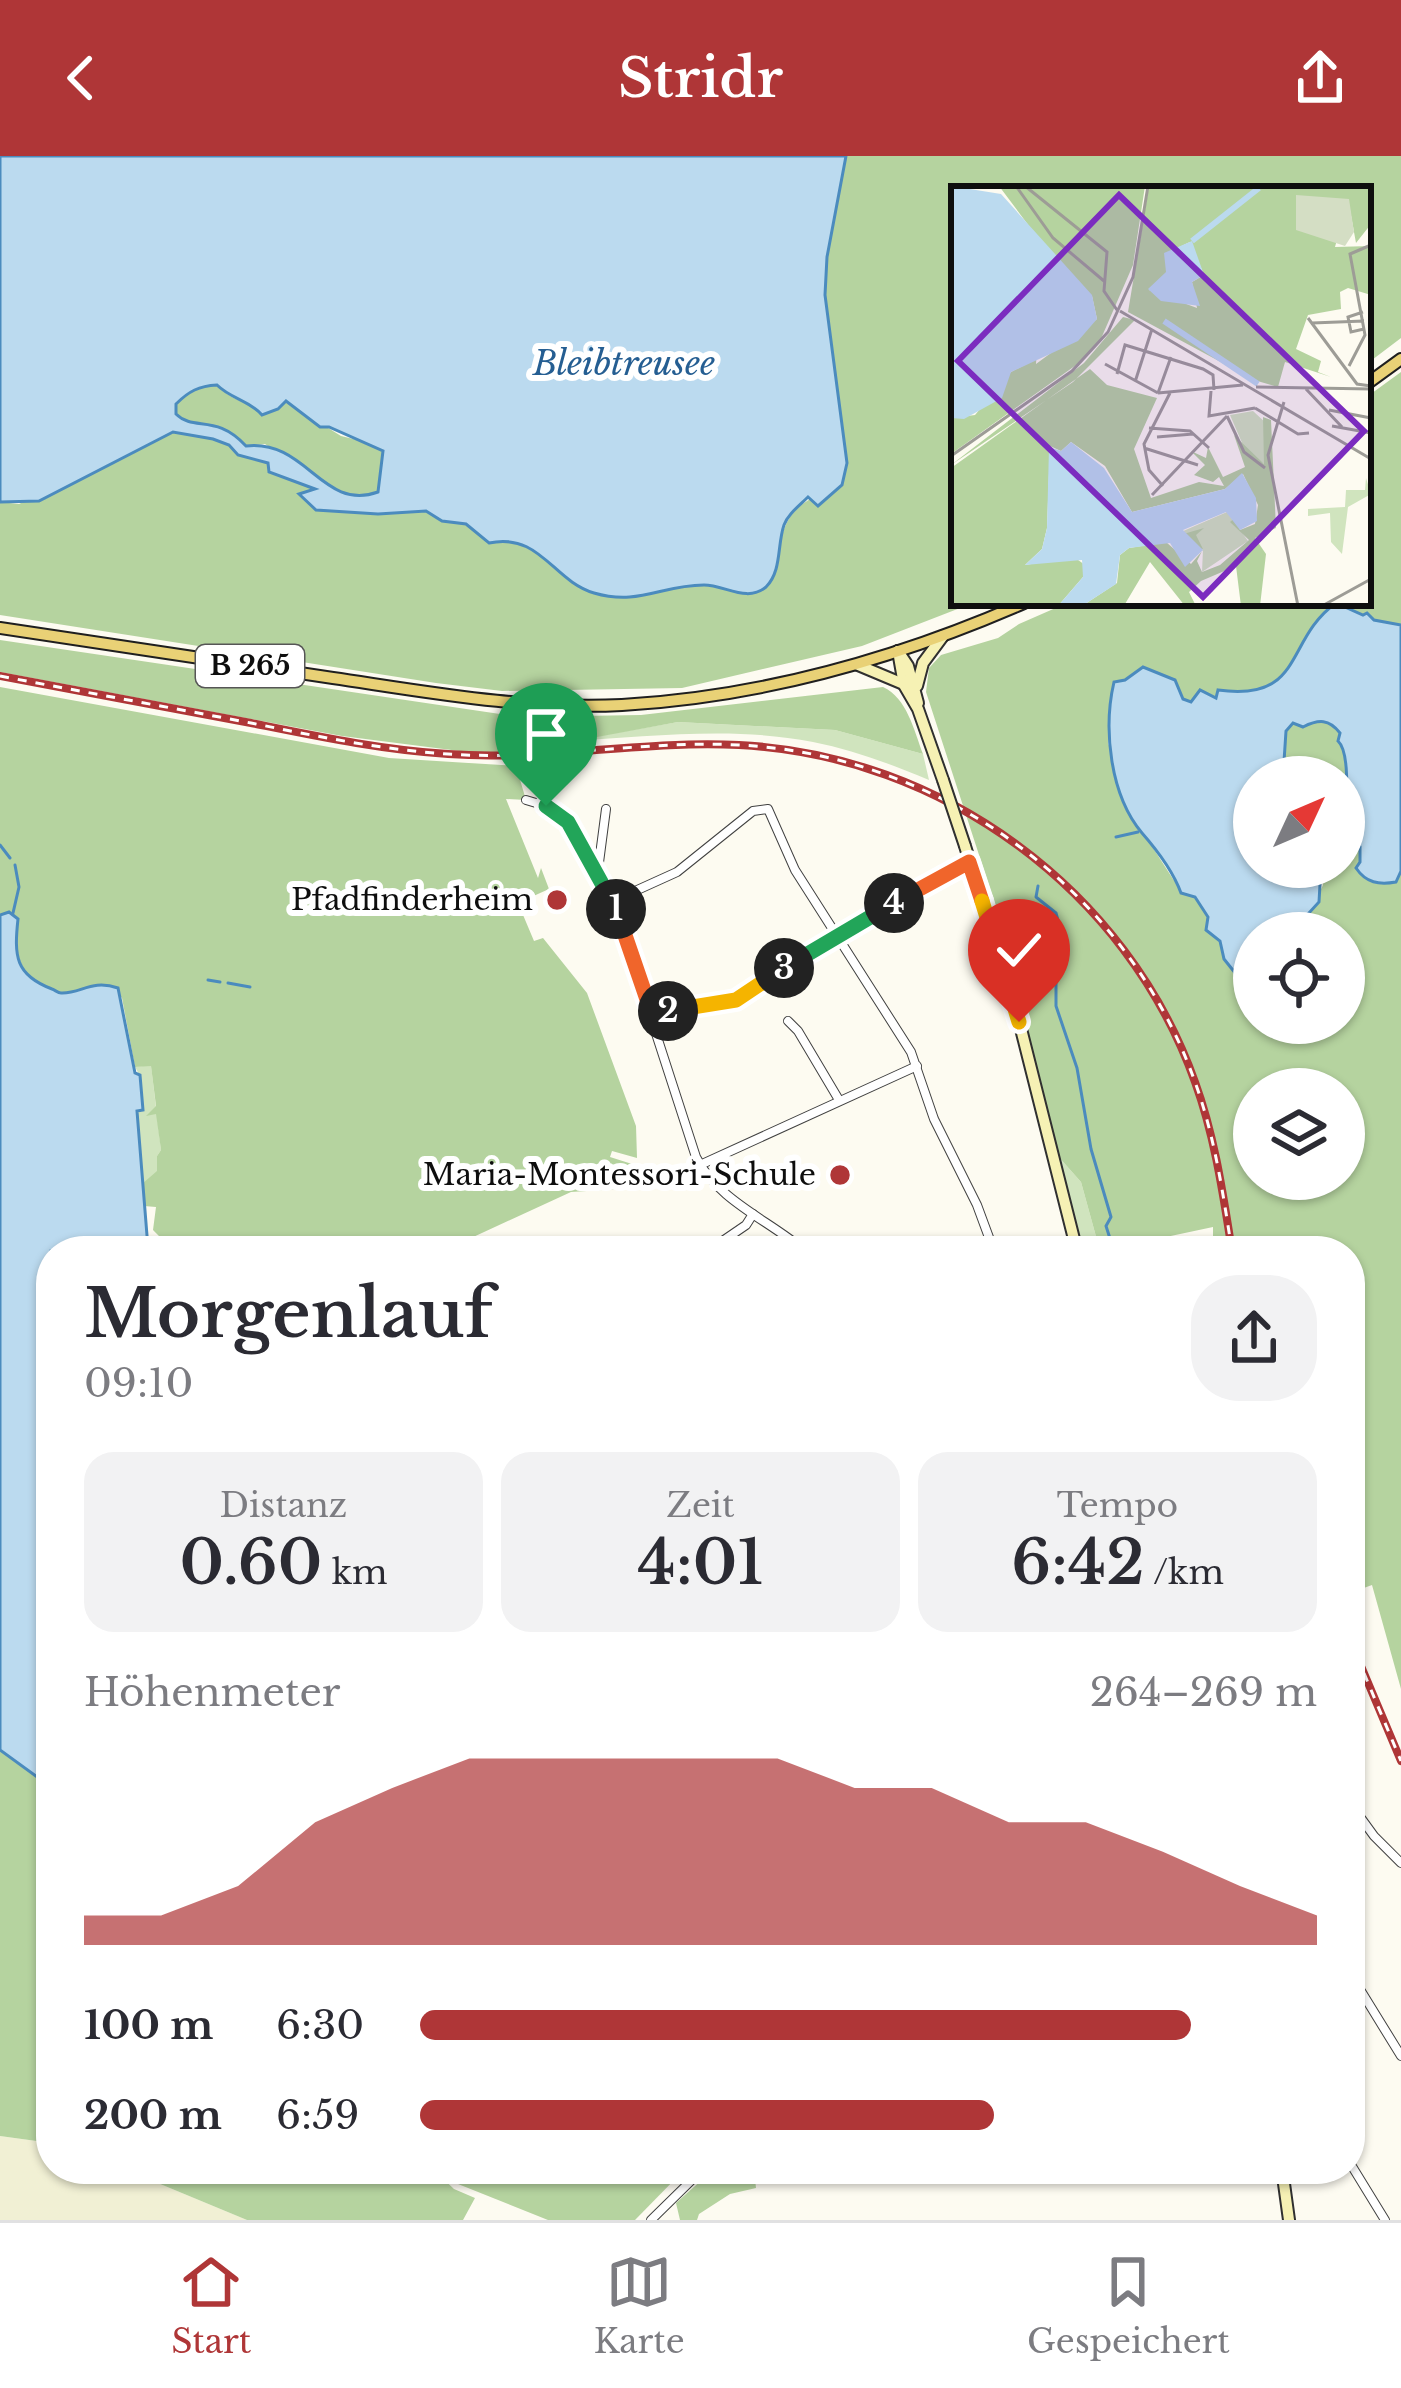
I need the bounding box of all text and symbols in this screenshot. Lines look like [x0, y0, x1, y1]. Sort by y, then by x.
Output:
icon: back [48, 45, 114, 111]
text: Stridr [618, 45, 783, 112]
icon: share [1287, 45, 1353, 111]
inset map [951, 186, 1371, 606]
water label: Bleibtreusee [532, 343, 715, 384]
road number: B 265 [196, 645, 304, 687]
pin [495, 683, 597, 806]
icon: arrive [513, 701, 579, 767]
north arrow [1233, 756, 1365, 888]
map controls [1233, 756, 1365, 1200]
pin: 4 [864, 873, 924, 933]
pin: 1 [586, 879, 646, 939]
place label: Pfadfinderheim [291, 881, 533, 918]
text: 4 [883, 882, 905, 923]
marker: Pfadfinderheim [544, 887, 570, 913]
text: 1 [609, 888, 623, 929]
pin [968, 899, 1070, 1022]
button: locate [1233, 912, 1365, 1044]
icon: check [986, 917, 1052, 983]
pin: 3 [754, 938, 814, 998]
text: 3 [773, 947, 795, 988]
pin: 2 [638, 981, 698, 1041]
text: 2 [657, 990, 679, 1031]
button: layers [1233, 1068, 1365, 1200]
place label: Maria-Montessori-Schule [423, 1156, 816, 1193]
marker: Maria-Montessori-Schule [827, 1162, 853, 1188]
text: Morgenlauf [84, 1273, 493, 1355]
button: share [1191, 1275, 1317, 1401]
text: 09:10 [84, 1359, 193, 1408]
text: Distanz [220, 1485, 347, 1526]
text: Zeit [666, 1485, 735, 1526]
text: Tempo [1057, 1485, 1178, 1526]
text: 0.60 [180, 1526, 322, 1600]
text: 4:01 [637, 1526, 764, 1600]
text: 6:42 [1011, 1526, 1145, 1600]
text: km [322, 1552, 387, 1593]
text: /km [1145, 1552, 1224, 1593]
text: Höhenmeter [84, 1668, 340, 1717]
text: 264–269 m [1090, 1668, 1317, 1717]
text: 100 m [84, 2001, 213, 2050]
text: 6:30 [276, 2001, 364, 2050]
text: 200 m [84, 2091, 222, 2140]
text: 6:59 [276, 2091, 359, 2140]
tab: Start [171, 2249, 251, 2362]
tab: Karte [594, 2249, 685, 2362]
tab: Gespeichert [1027, 2249, 1230, 2362]

